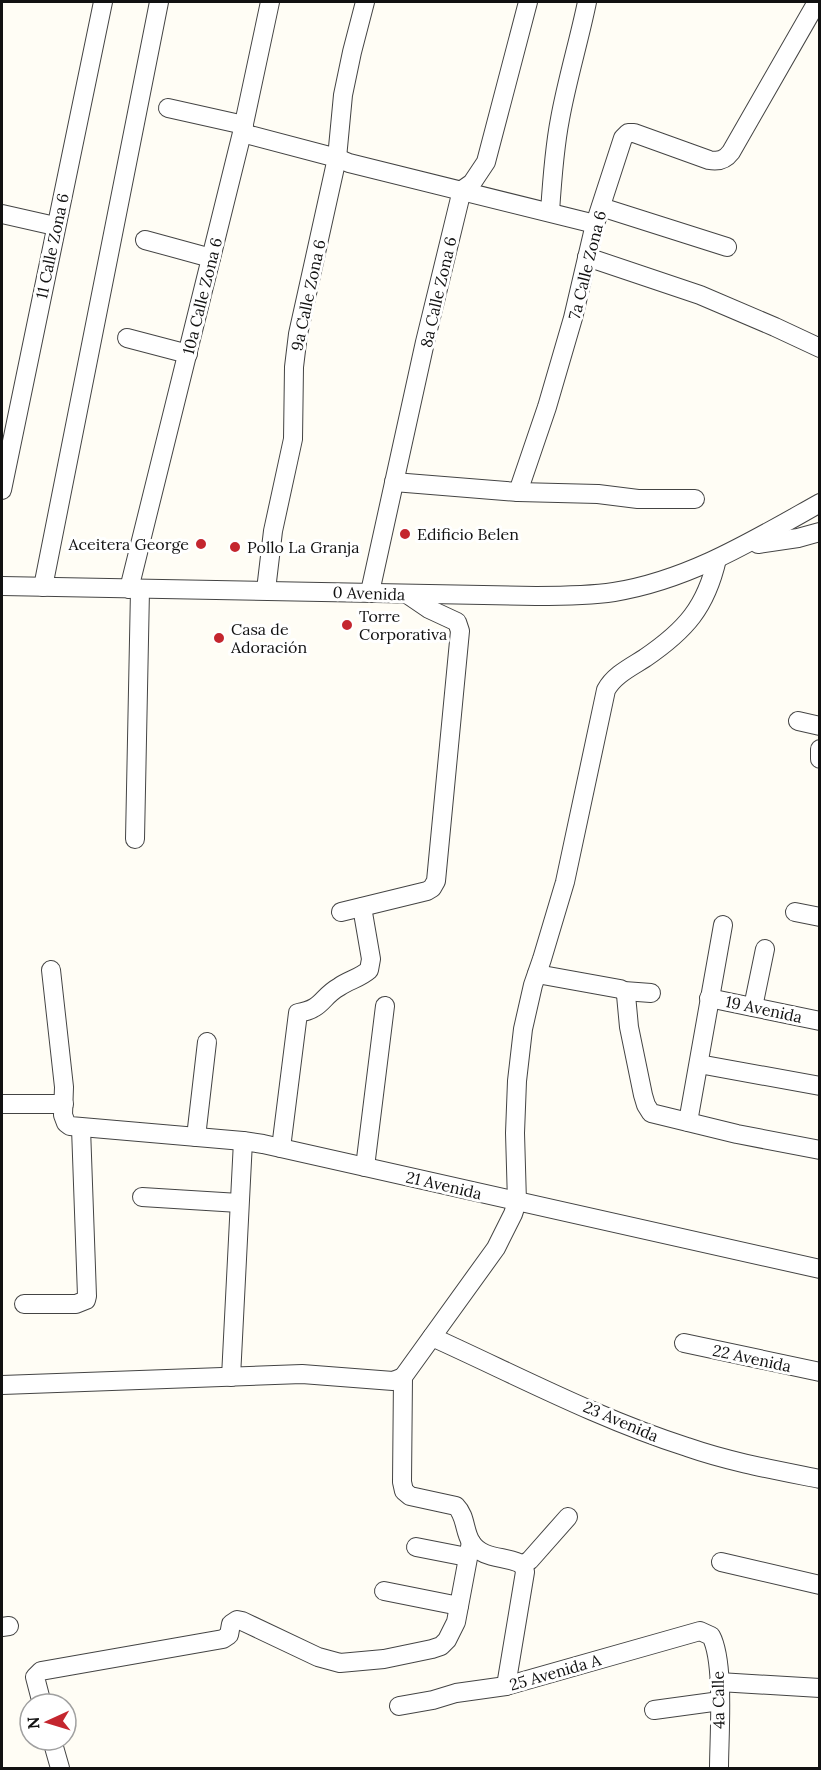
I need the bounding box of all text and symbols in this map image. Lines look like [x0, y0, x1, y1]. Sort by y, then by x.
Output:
street label: 11 Calle Zona 6 [31, 191, 73, 301]
street label: 7a Calle Zona 6 [564, 209, 610, 321]
street label: 10a Calle Zona 6 [178, 235, 226, 357]
street label: 8a Calle Zona 6 [416, 235, 460, 349]
street label: 9a Calle Zona 6 [286, 238, 330, 352]
place label: Edificio Belen [417, 524, 519, 544]
marker: Edificio Belen [398, 527, 412, 541]
place label: Aceitera George [68, 534, 189, 554]
marker: Aceitera George [194, 537, 208, 551]
place label: Pollo La Granja [247, 537, 360, 557]
marker: Pollo La Granja [228, 540, 242, 554]
street label: 0 Avenida [332, 582, 406, 604]
place label: Torre Corporativa [359, 606, 447, 644]
marker: Torre Corporativa [340, 618, 354, 632]
place label: Casa de Adoración [230, 619, 307, 657]
marker: Casa de Adoración [212, 631, 226, 645]
street label: 19 Avenida [724, 991, 804, 1027]
street label: 21 Avenida [404, 1167, 484, 1203]
street label: 22 Avenida [711, 1340, 793, 1376]
street label: 23 Avenida [580, 1396, 662, 1446]
street label: 25 Avenida A [507, 1649, 604, 1695]
street label: 4a Calle [707, 1671, 729, 1729]
north arrow [18, 1692, 78, 1752]
text: N [23, 1716, 43, 1730]

